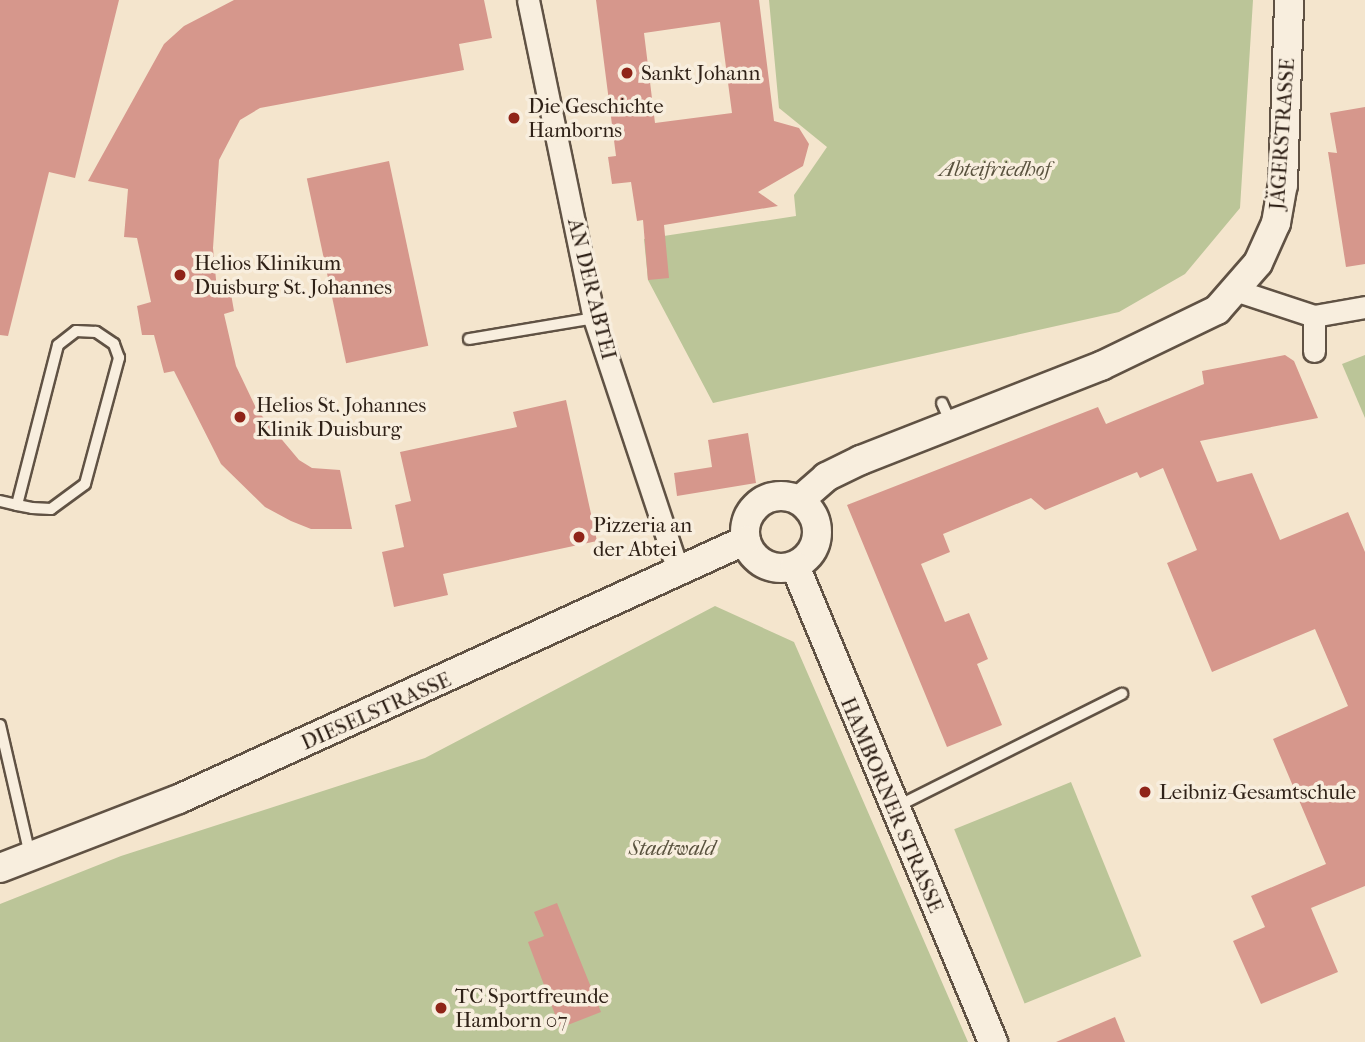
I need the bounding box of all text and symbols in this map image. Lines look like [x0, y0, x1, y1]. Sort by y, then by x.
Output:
street label: JÄGERSTRASSE [1264, 57, 1300, 211]
place label: Sankt Johann [641, 60, 760, 86]
marker: Sankt Johann [619, 65, 635, 81]
place label: Die Geschichte Hamborns [528, 93, 664, 143]
marker: Die Geschichte Hamborns [506, 110, 522, 126]
park label: Abteifriedhof [940, 156, 1050, 182]
street label: AN DER ABTEI [562, 216, 622, 362]
place label: Helios Klinikum Duisburg St. Johannes [194, 250, 392, 300]
marker: Helios Klinikum Duisburg St. Johannes [172, 267, 188, 283]
place label: Helios St. Johannes Klinik Duisburg [256, 392, 426, 442]
marker: Helios St. Johannes Klinik Duisburg [230, 407, 250, 427]
place label: Pizzeria an der Abtei [593, 512, 692, 562]
marker: Pizzeria an der Abtei [571, 529, 587, 545]
street label: DIESELSTRASSE [297, 667, 455, 755]
street label: HAMBORNER STRASSE [835, 693, 949, 917]
place label: Leibniz-Gesamtschule [1159, 779, 1356, 805]
marker: Leibniz-Gesamtschule [1137, 784, 1153, 800]
park label: Stadtwald [629, 835, 715, 861]
place label: TC Sportfreunde Hamborn 07 [455, 983, 609, 1033]
marker: TC Sportfreunde Hamborn 07 [433, 1000, 449, 1016]

